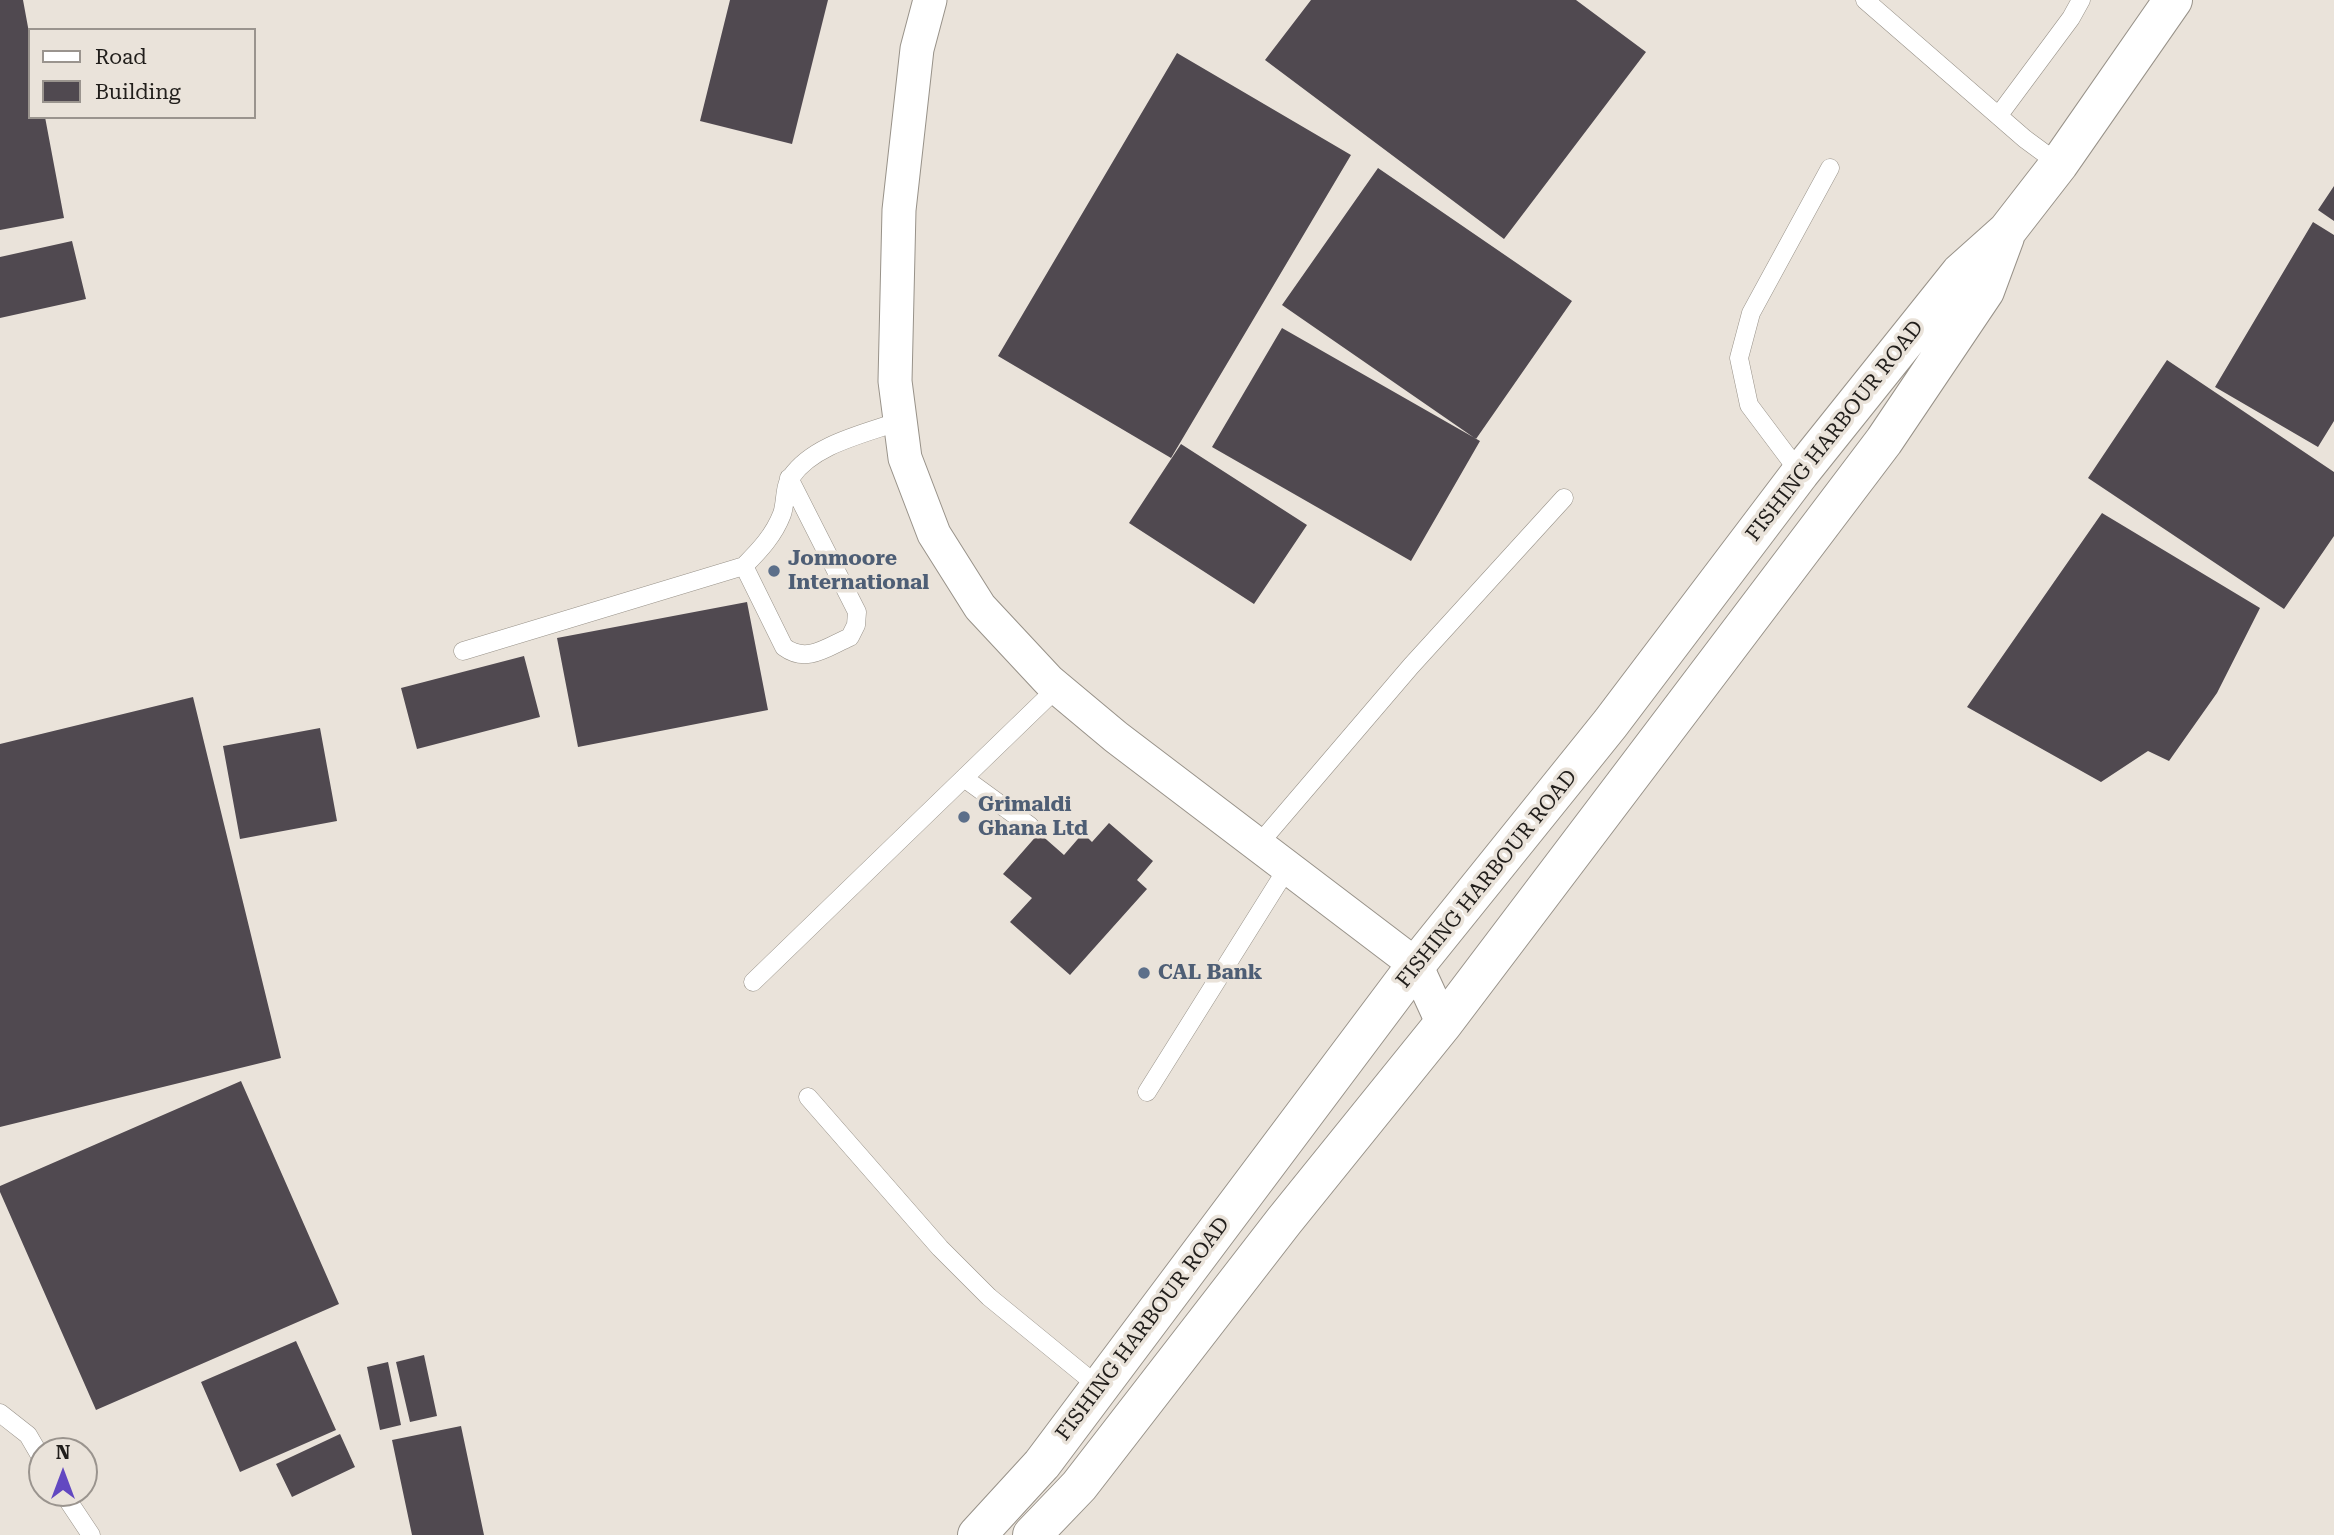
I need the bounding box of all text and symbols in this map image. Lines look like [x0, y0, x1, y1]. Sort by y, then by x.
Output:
legend [28, 28, 256, 119]
text: Road [95, 45, 147, 69]
text: Building [95, 80, 181, 104]
street label: FISHING HARBOUR ROAD [1741, 316, 1929, 546]
place label: Jonmoore International [788, 546, 929, 596]
marker: Jonmoore International [766, 563, 782, 579]
street label: FISHING HARBOUR ROAD [1391, 765, 1583, 993]
place label: Grimaldi Ghana Ltd [978, 792, 1088, 842]
marker: Grimaldi Ghana Ltd [956, 809, 972, 825]
place label: CAL Bank [1158, 960, 1262, 986]
marker: CAL Bank [1136, 965, 1152, 981]
street label: FISHING HARBOUR ROAD [1051, 1212, 1235, 1446]
north arrow [28, 1437, 98, 1507]
text: N [56, 1441, 70, 1464]

